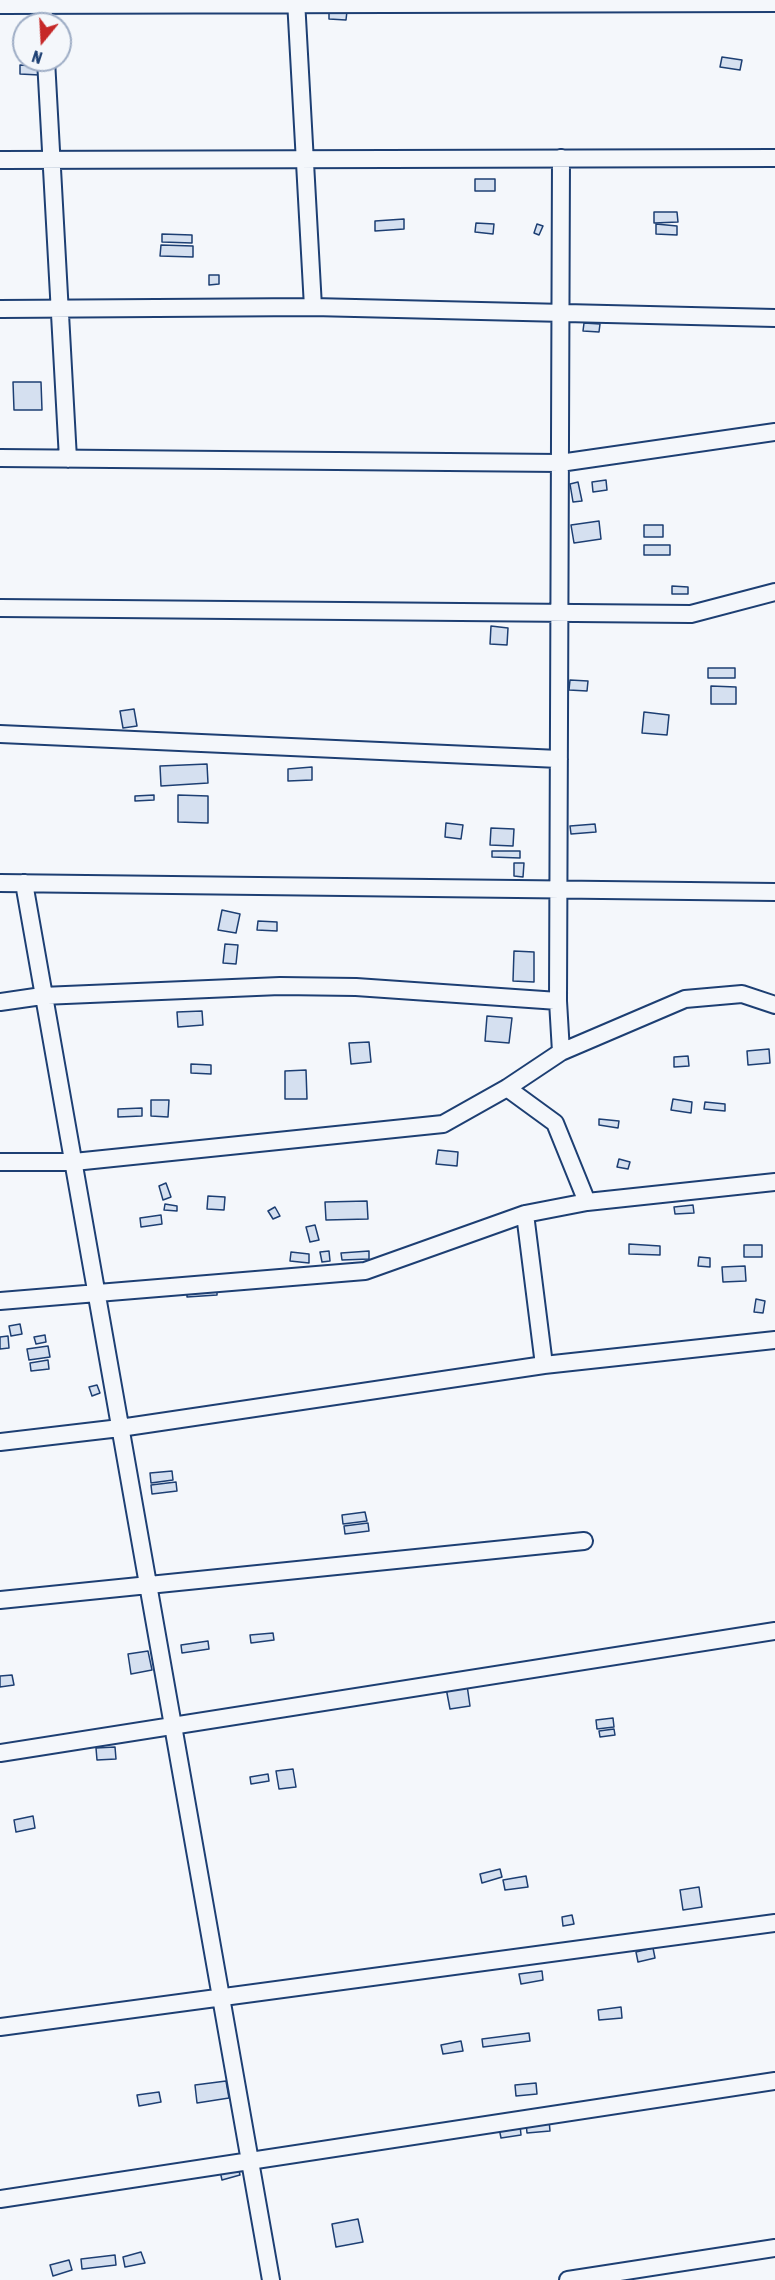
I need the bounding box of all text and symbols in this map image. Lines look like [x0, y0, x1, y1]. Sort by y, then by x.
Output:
north arrow [12, 12, 72, 72]
text: N [30, 47, 44, 67]

